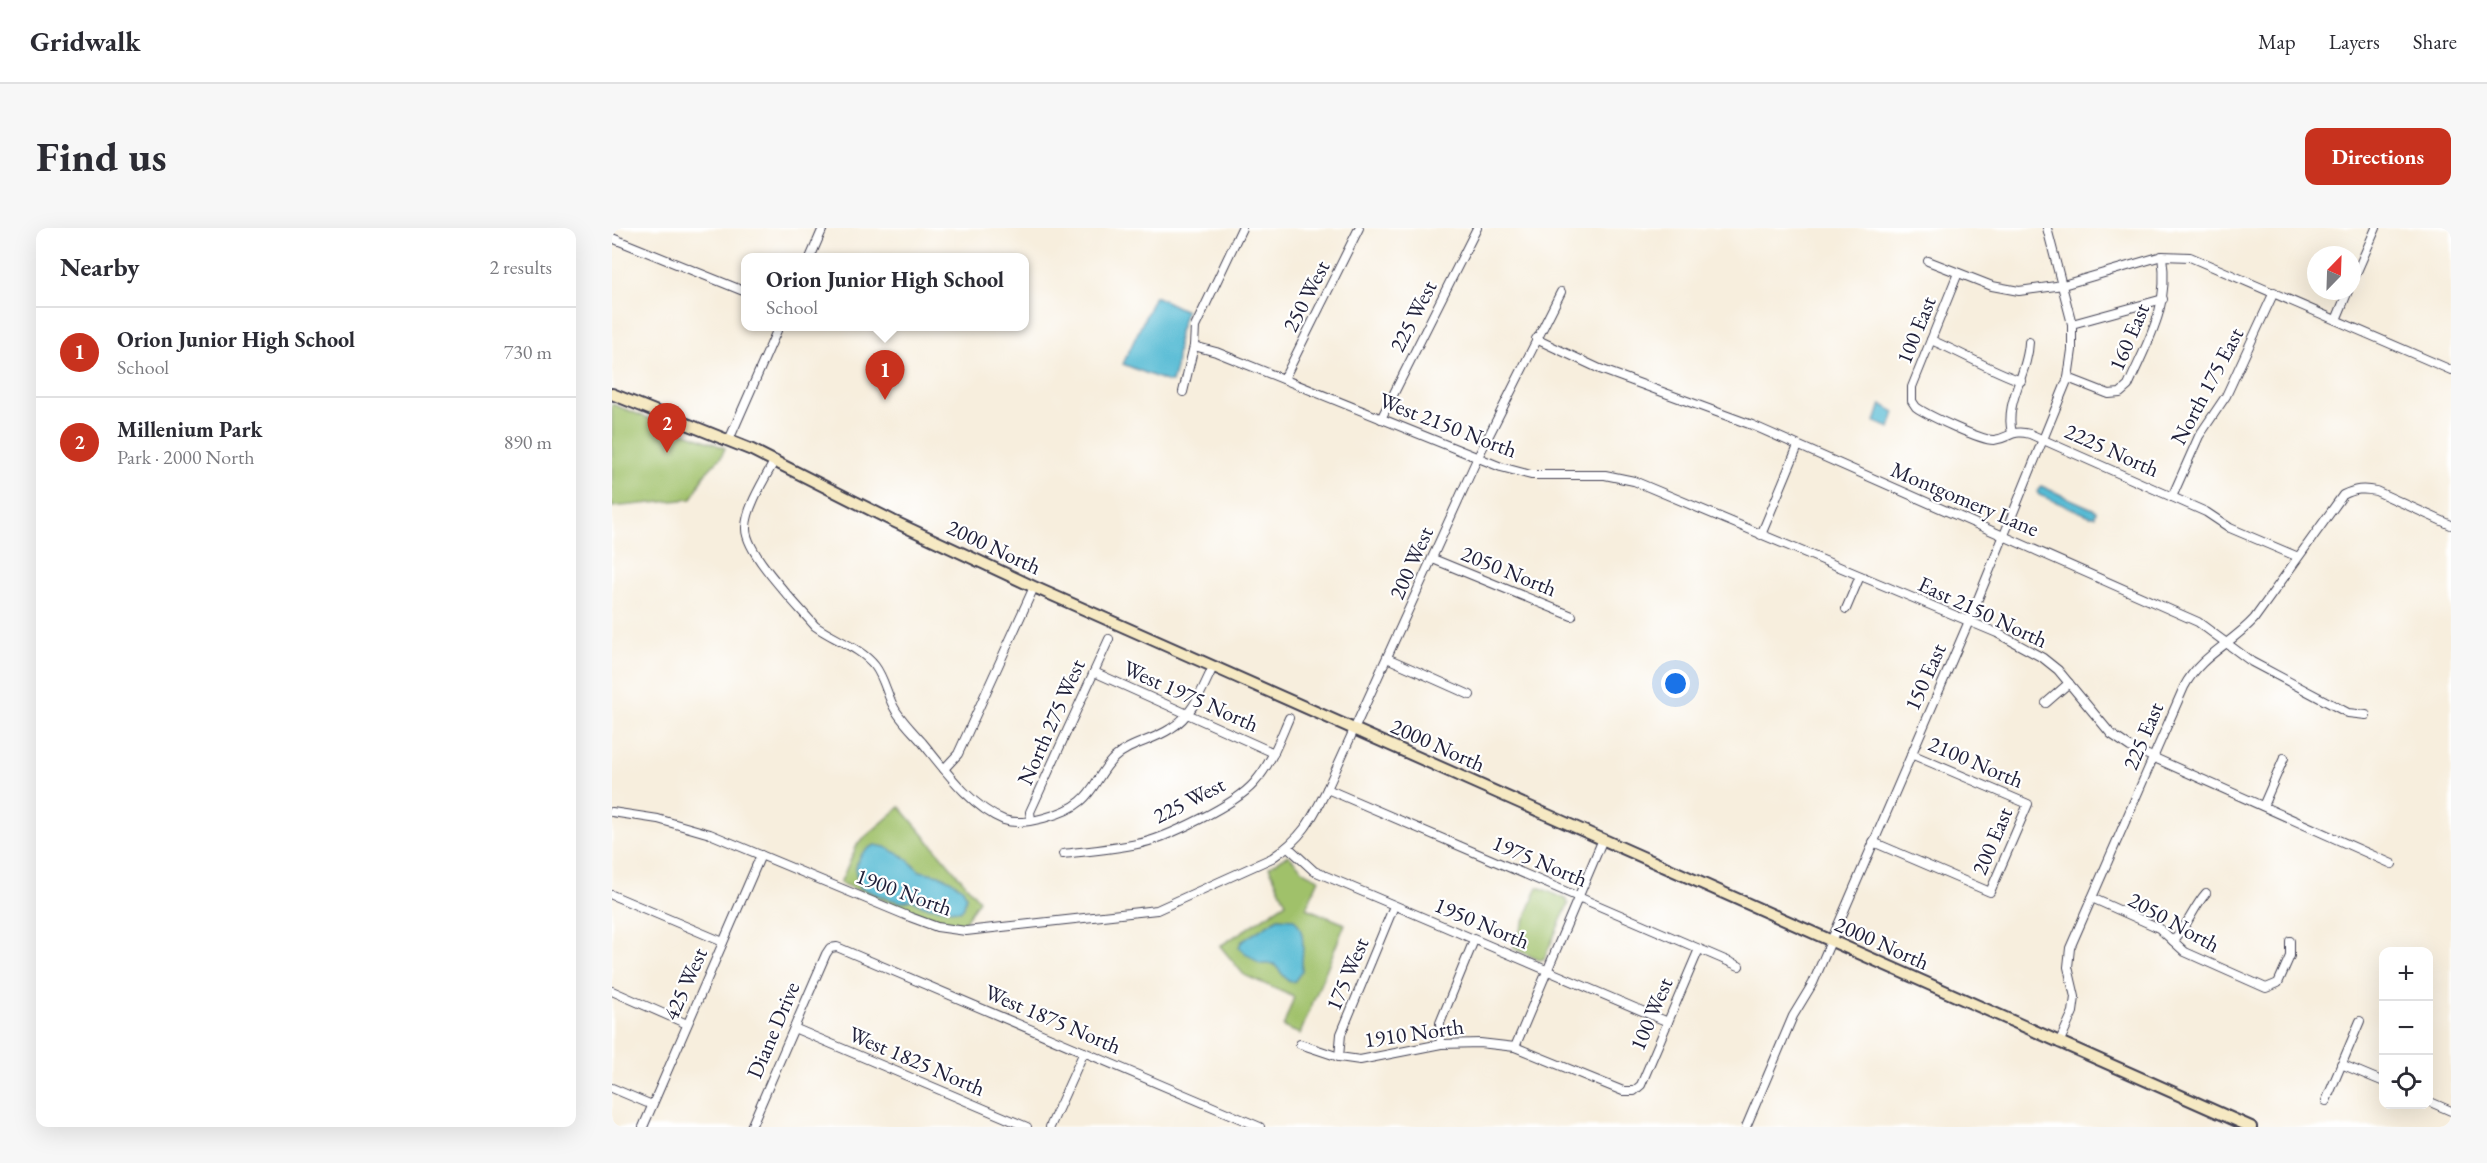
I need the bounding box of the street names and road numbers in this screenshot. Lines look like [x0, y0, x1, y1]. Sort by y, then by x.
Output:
street label: 250 West [1276, 255, 1336, 337]
street label: 225 West [1383, 275, 1443, 357]
street label: 100 East [1889, 292, 1943, 368]
street label: 160 East [2102, 299, 2156, 375]
street label: North 175 East [2164, 322, 2250, 450]
street label: West 2150 North [1375, 385, 1521, 465]
street label: 2225 North [2060, 416, 2164, 484]
street label: Montgomery Lane [1887, 455, 2044, 543]
street label: 2000 North [942, 513, 1046, 581]
street label: 200 West [1382, 522, 1440, 604]
street label: 2050 North [1457, 539, 1561, 603]
street label: East 2150 North [1914, 569, 2052, 655]
street label: 150 East [1897, 639, 1953, 715]
street label: West 1975 North [1119, 653, 1263, 739]
street label: North 275 West [1010, 654, 1092, 790]
street label: 225 East [2116, 698, 2170, 774]
street label: 2000 North [1386, 711, 1490, 779]
street label: 2100 North [1924, 729, 2028, 795]
street label: 225 West [1148, 770, 1230, 830]
street label: 200 East [1965, 803, 2019, 879]
street label: 1975 North [1488, 828, 1592, 894]
street label: 1900 North [852, 861, 956, 923]
street label: 2050 North [2123, 885, 2225, 959]
street label: 1950 North [1430, 890, 1534, 956]
street label: 2000 North [1830, 909, 1934, 977]
street label: 175 West [1319, 933, 1375, 1015]
street label: 425 West [656, 943, 714, 1025]
street label: 100 West [1623, 973, 1679, 1055]
street label: Diane Drive [740, 977, 807, 1083]
street label: West 1875 North [980, 977, 1126, 1061]
street label: 1910 North [1362, 1012, 1466, 1054]
street label: West 1825 North [844, 1019, 990, 1103]

